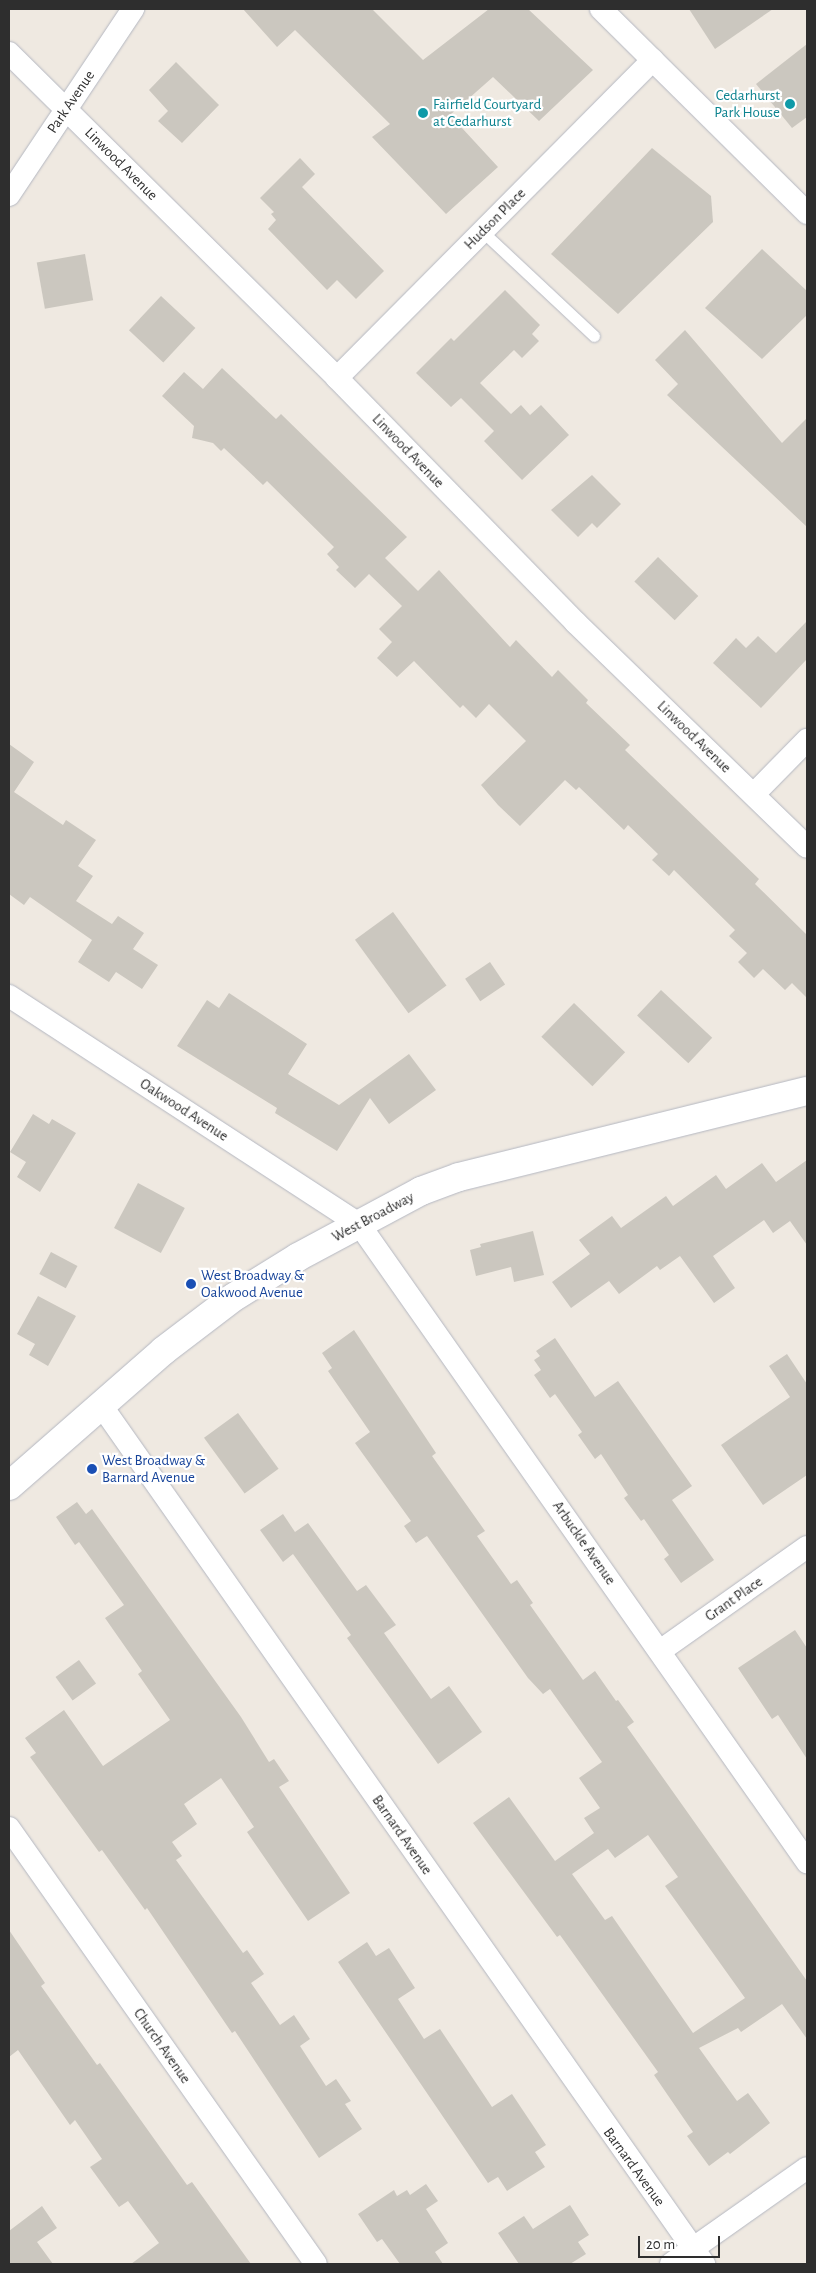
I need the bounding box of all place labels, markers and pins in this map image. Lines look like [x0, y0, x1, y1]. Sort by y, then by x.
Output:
place label: Cedarhurst Park House [714, 86, 780, 121]
place label: Fairfield Courtyard at Cedarhurst [433, 95, 541, 130]
marker: Cedarhurst Park House [784, 98, 796, 110]
marker: Fairfield Courtyard at Cedarhurst [417, 107, 429, 119]
place label: West Broadway & Oakwood Avenue [201, 1266, 304, 1301]
marker: West Broadway & Oakwood Avenue [185, 1278, 197, 1290]
place label: West Broadway & Barnard Avenue [102, 1451, 205, 1486]
marker: West Broadway & Barnard Avenue [86, 1463, 98, 1475]

